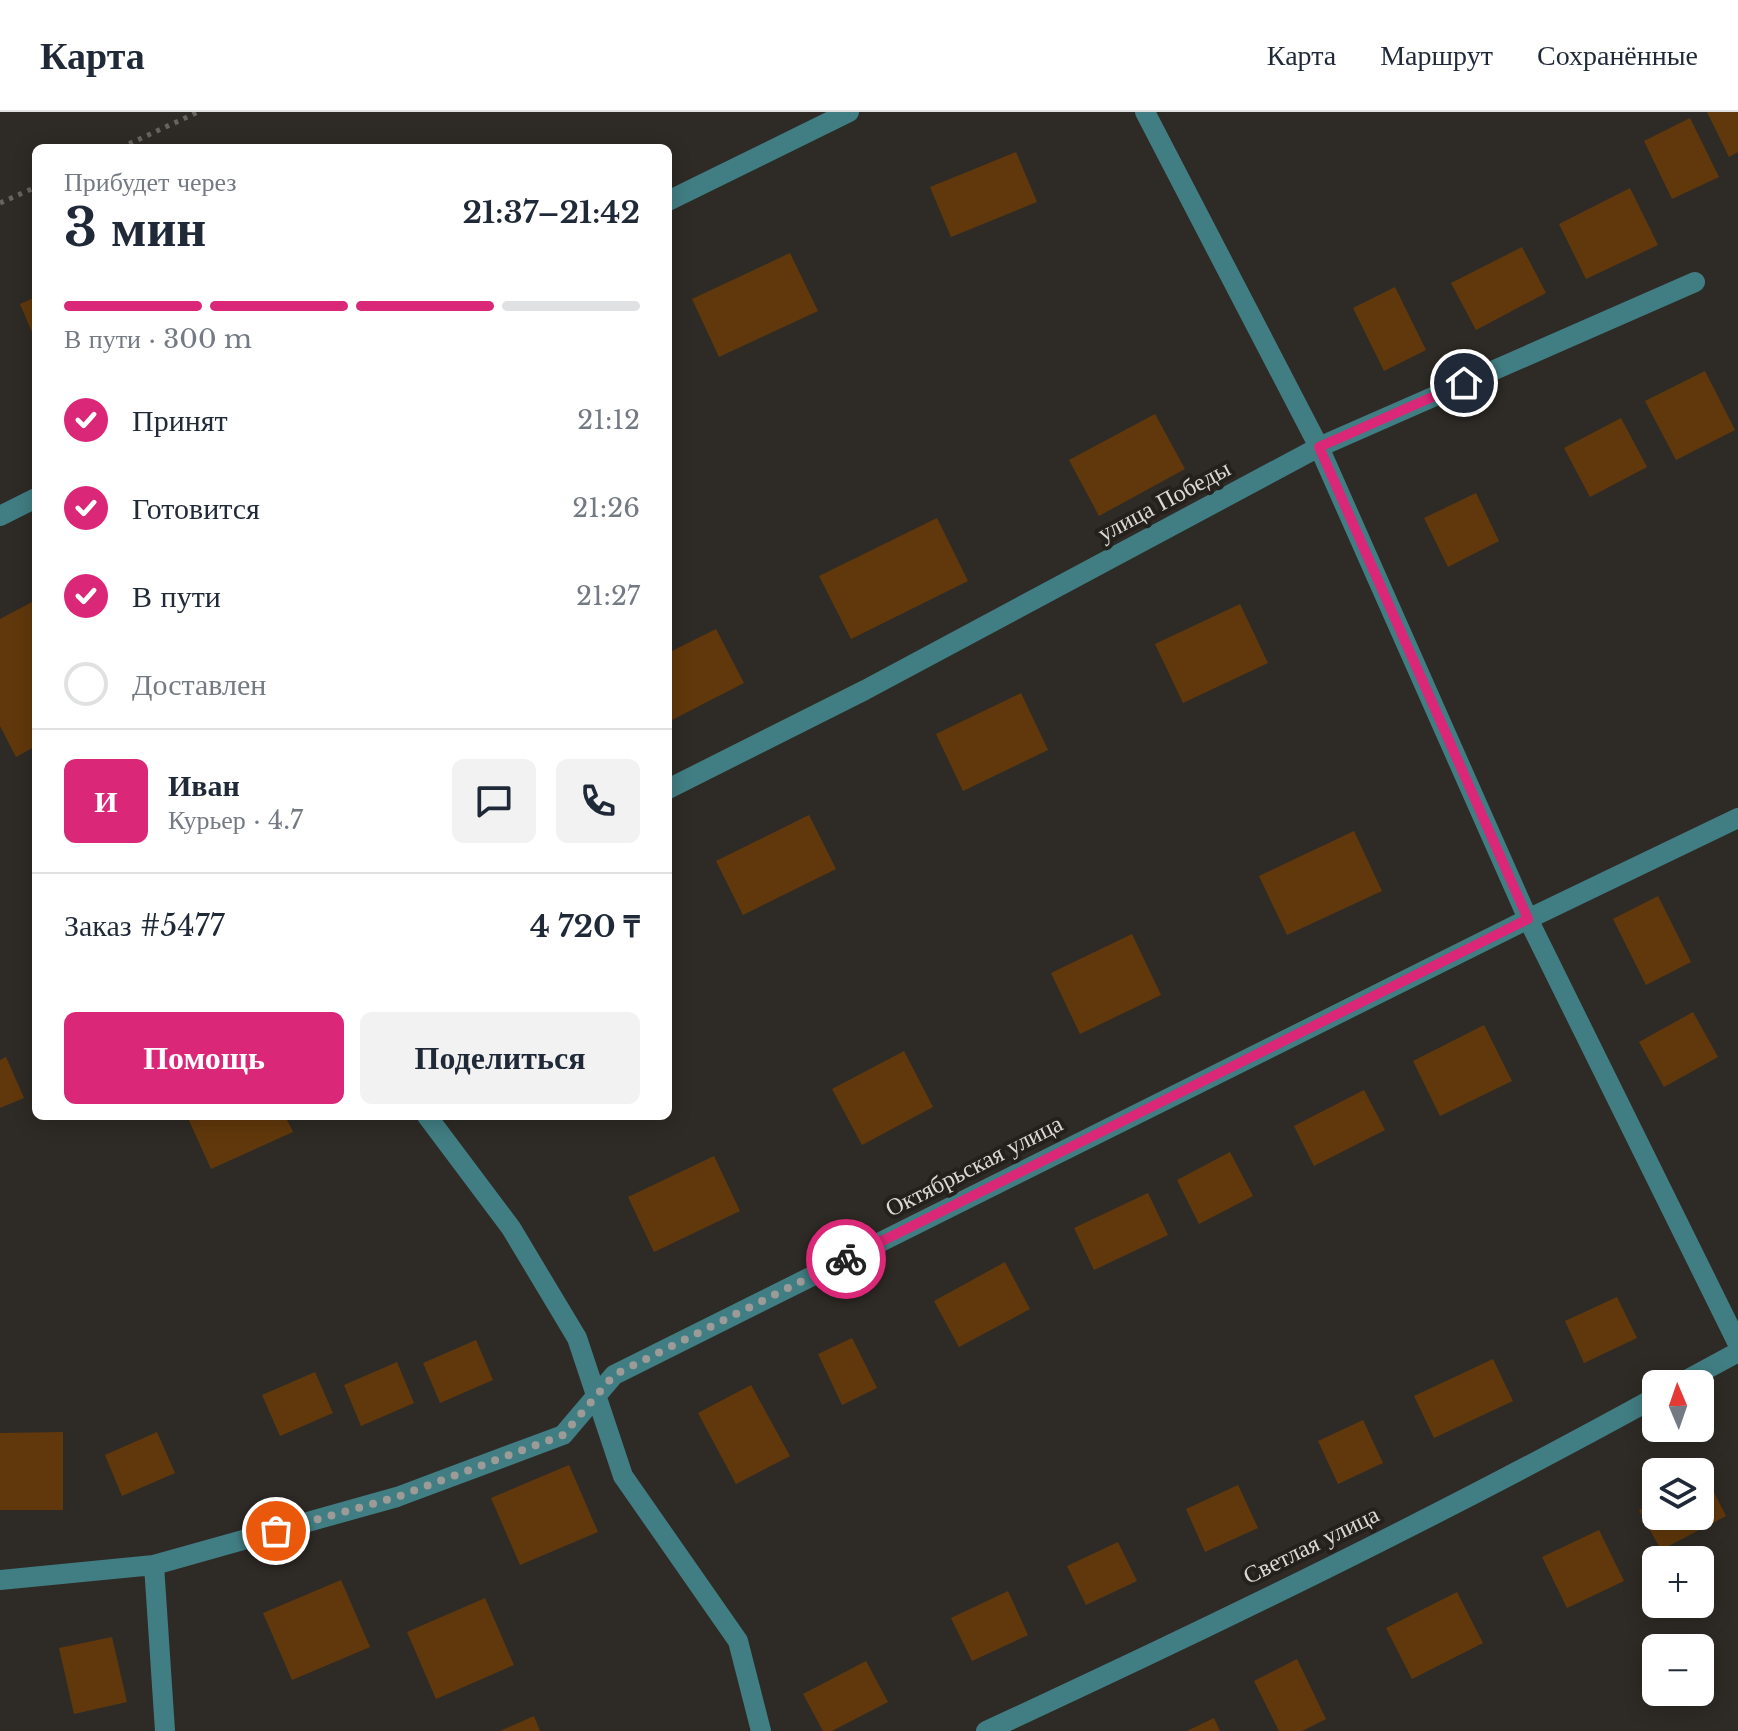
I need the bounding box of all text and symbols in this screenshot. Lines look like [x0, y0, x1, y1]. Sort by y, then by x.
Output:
text: Карта [40, 32, 145, 79]
text: Карта [1267, 38, 1336, 73]
text: Маршрут [1380, 38, 1493, 73]
text: Сохранённые [1537, 38, 1698, 73]
text: Прибудет через [64, 166, 237, 198]
text: 21:37–21:42 [462, 194, 640, 231]
text: 3 мин [64, 196, 206, 260]
text: В пути · 300 m [64, 323, 252, 355]
pin [1430, 349, 1498, 417]
icon: home [1442, 361, 1486, 405]
icon: check [64, 398, 108, 442]
text: Принят [132, 402, 228, 439]
text: 21:12 [577, 404, 640, 436]
street label: улица Победы [1092, 453, 1235, 548]
icon: check [64, 486, 108, 530]
text: Готовится [132, 490, 260, 527]
text: 21:26 [572, 492, 640, 524]
icon: check [64, 574, 108, 618]
text: В пути [132, 578, 221, 615]
text: 21:27 [576, 580, 640, 612]
text: Доставлен [132, 666, 266, 703]
button: chat [452, 759, 536, 843]
button: phone [556, 759, 640, 843]
text: Иван [168, 767, 240, 804]
text: И [94, 783, 118, 820]
text: Курьер · 4.7 [168, 804, 303, 836]
text: Заказ #5477 [64, 907, 225, 944]
text: 4 720 ₸ [530, 908, 640, 945]
button: Помощь [64, 1012, 344, 1104]
button: Поделиться [360, 1012, 640, 1104]
street label: Октябрьская улица [880, 1108, 1067, 1223]
courier [806, 1219, 886, 1299]
icon: bike [824, 1237, 868, 1281]
north arrow [1642, 1370, 1714, 1442]
map controls [1642, 1370, 1714, 1706]
button: layers [1642, 1458, 1714, 1530]
pin [242, 1497, 310, 1565]
street label: Светлая улица [1238, 1499, 1384, 1590]
icon: bag [254, 1509, 298, 1553]
button: + [1642, 1546, 1714, 1618]
button: − [1642, 1634, 1714, 1706]

